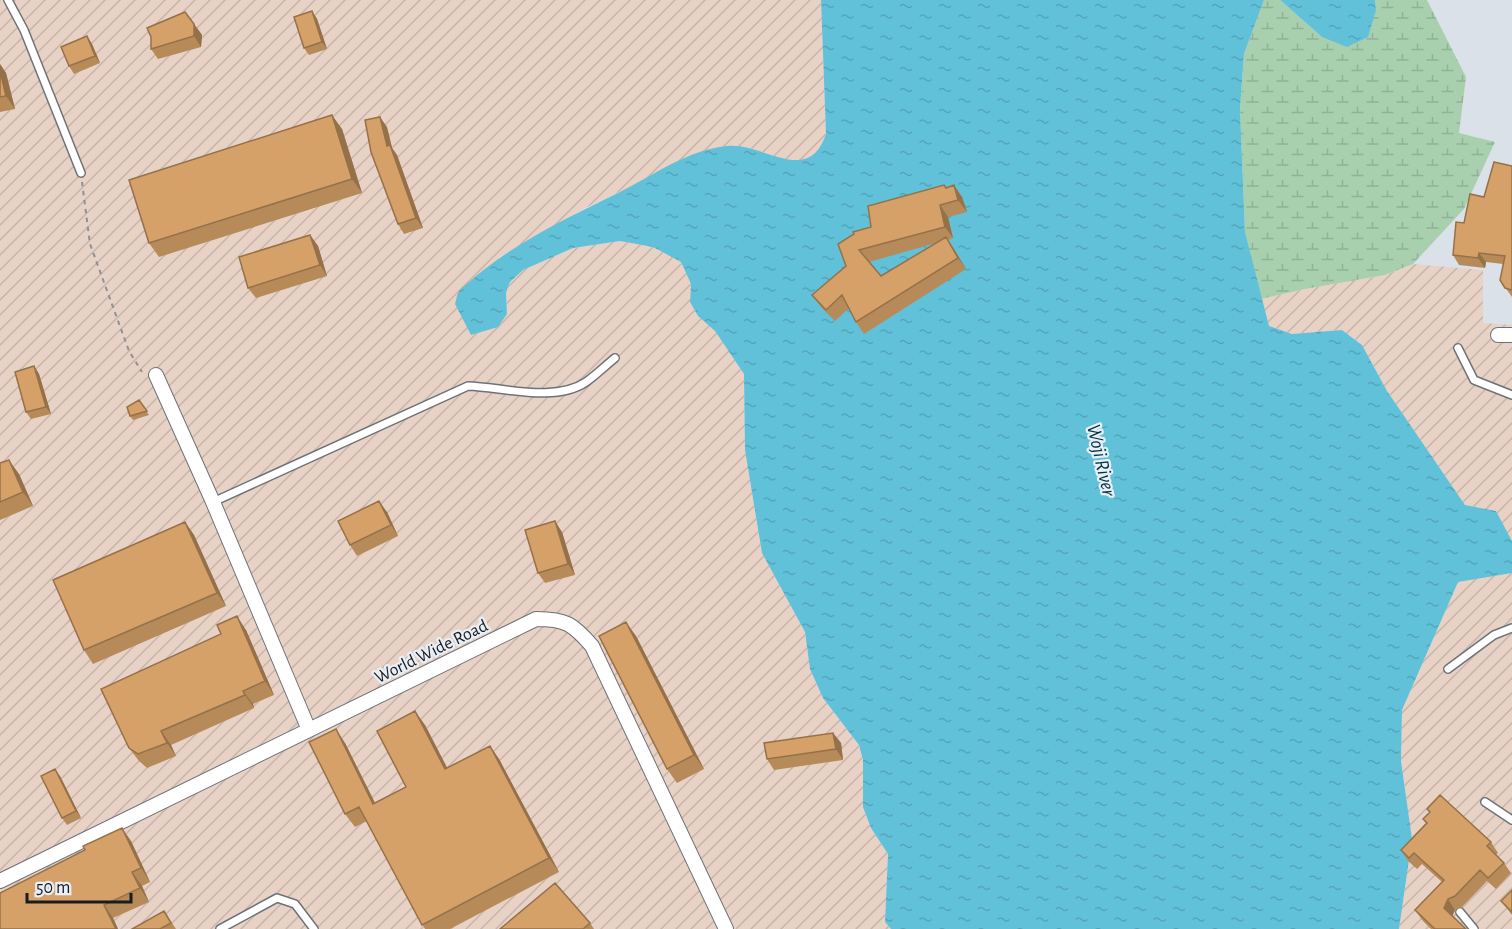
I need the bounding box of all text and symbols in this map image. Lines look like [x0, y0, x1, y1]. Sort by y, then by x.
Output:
water label: Woji River [1083, 422, 1119, 498]
street label: World Wide Road [372, 617, 491, 687]
scale bar [27, 866, 130, 904]
text: 50 m [36, 879, 70, 897]

